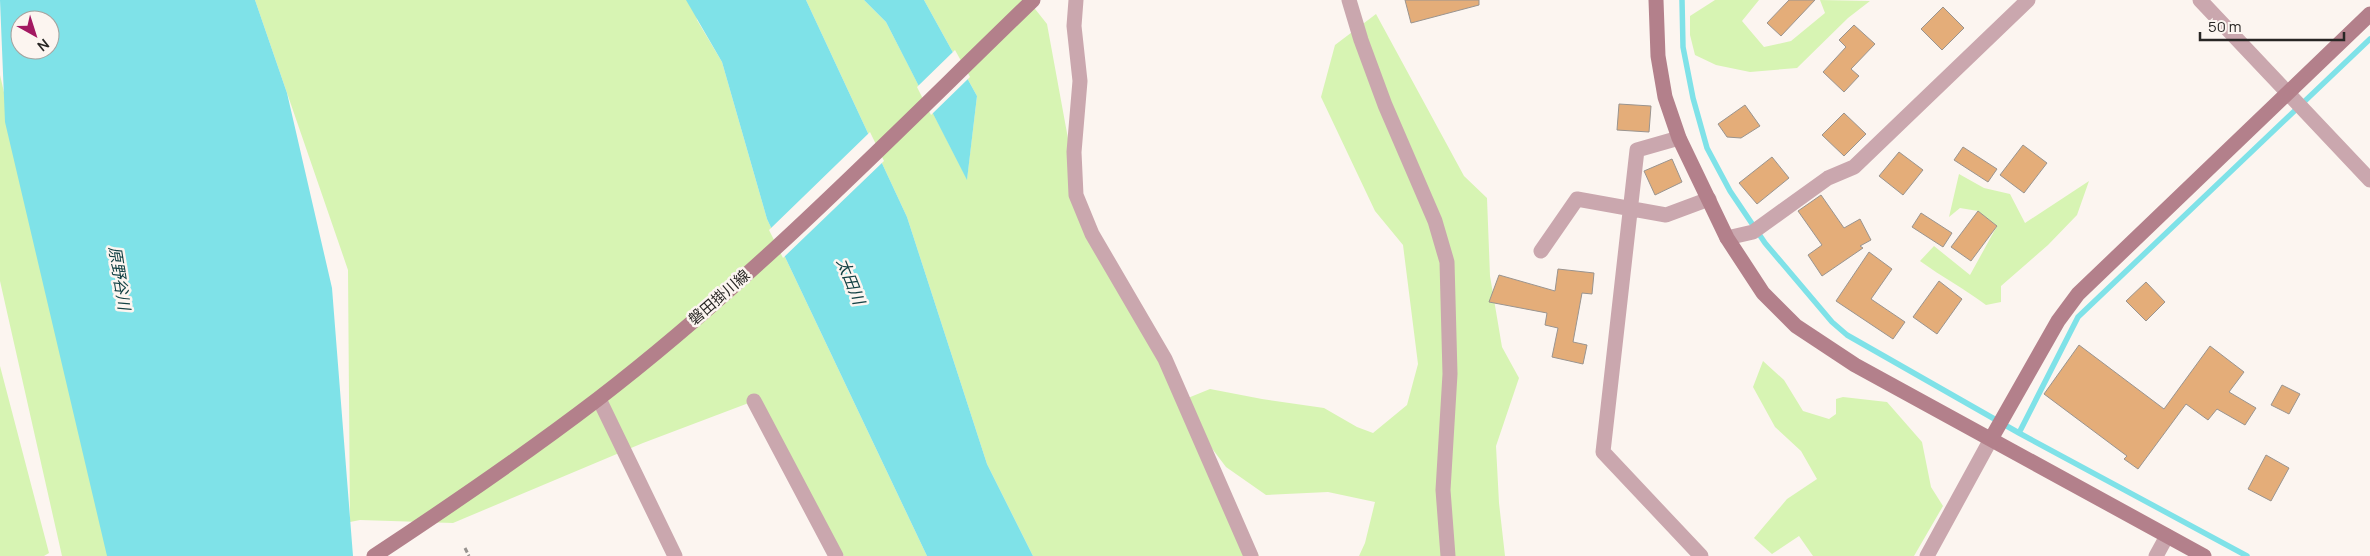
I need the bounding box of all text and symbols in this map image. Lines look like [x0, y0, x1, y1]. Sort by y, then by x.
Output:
north arrow [10, 10, 60, 60]
scale bar [2200, 10, 2344, 42]
text: 50 m [2208, 16, 2242, 37]
text: N [34, 35, 53, 56]
water label: 原野谷川 [104, 245, 136, 313]
water label: 太田川 [832, 255, 871, 309]
street label: 磐田掛川線 [684, 264, 754, 330]

